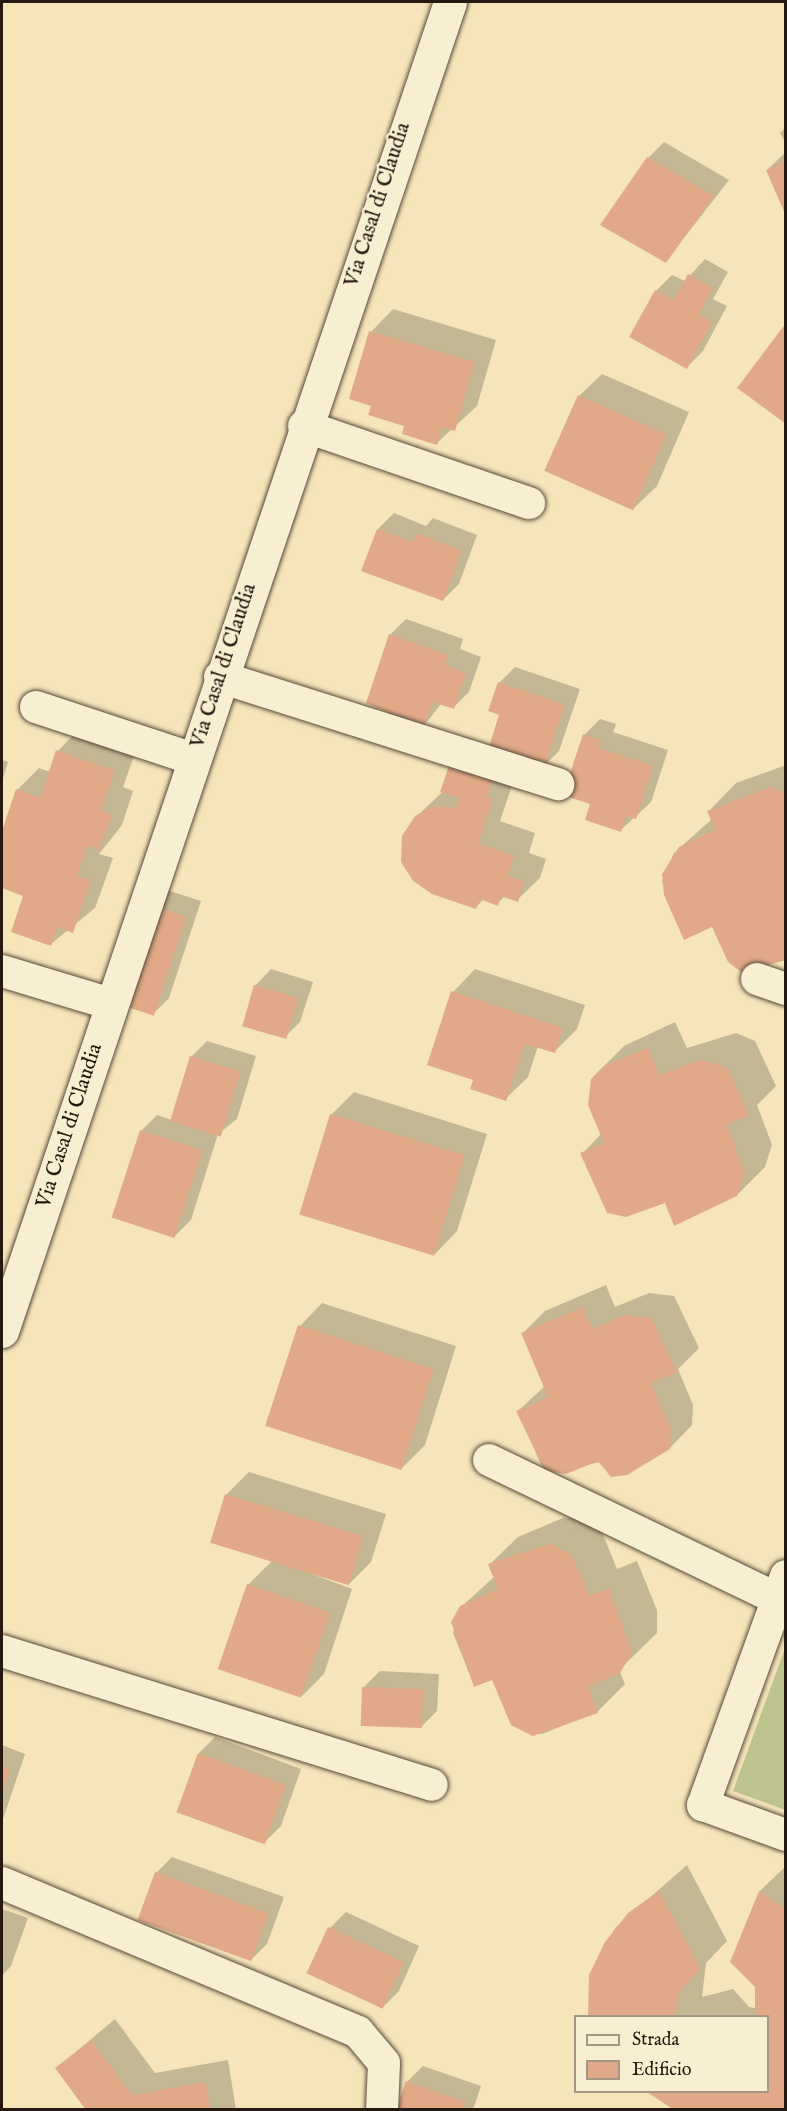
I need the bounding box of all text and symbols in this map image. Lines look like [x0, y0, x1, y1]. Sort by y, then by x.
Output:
street label: Via Casal di Claudia [339, 119, 417, 291]
street label: Via Casal di Claudia [185, 580, 263, 752]
street label: Via Casal di Claudia [31, 1040, 109, 1212]
legend [574, 2015, 769, 2093]
text: Strada [632, 2029, 679, 2052]
text: Edificio [632, 2059, 692, 2082]

